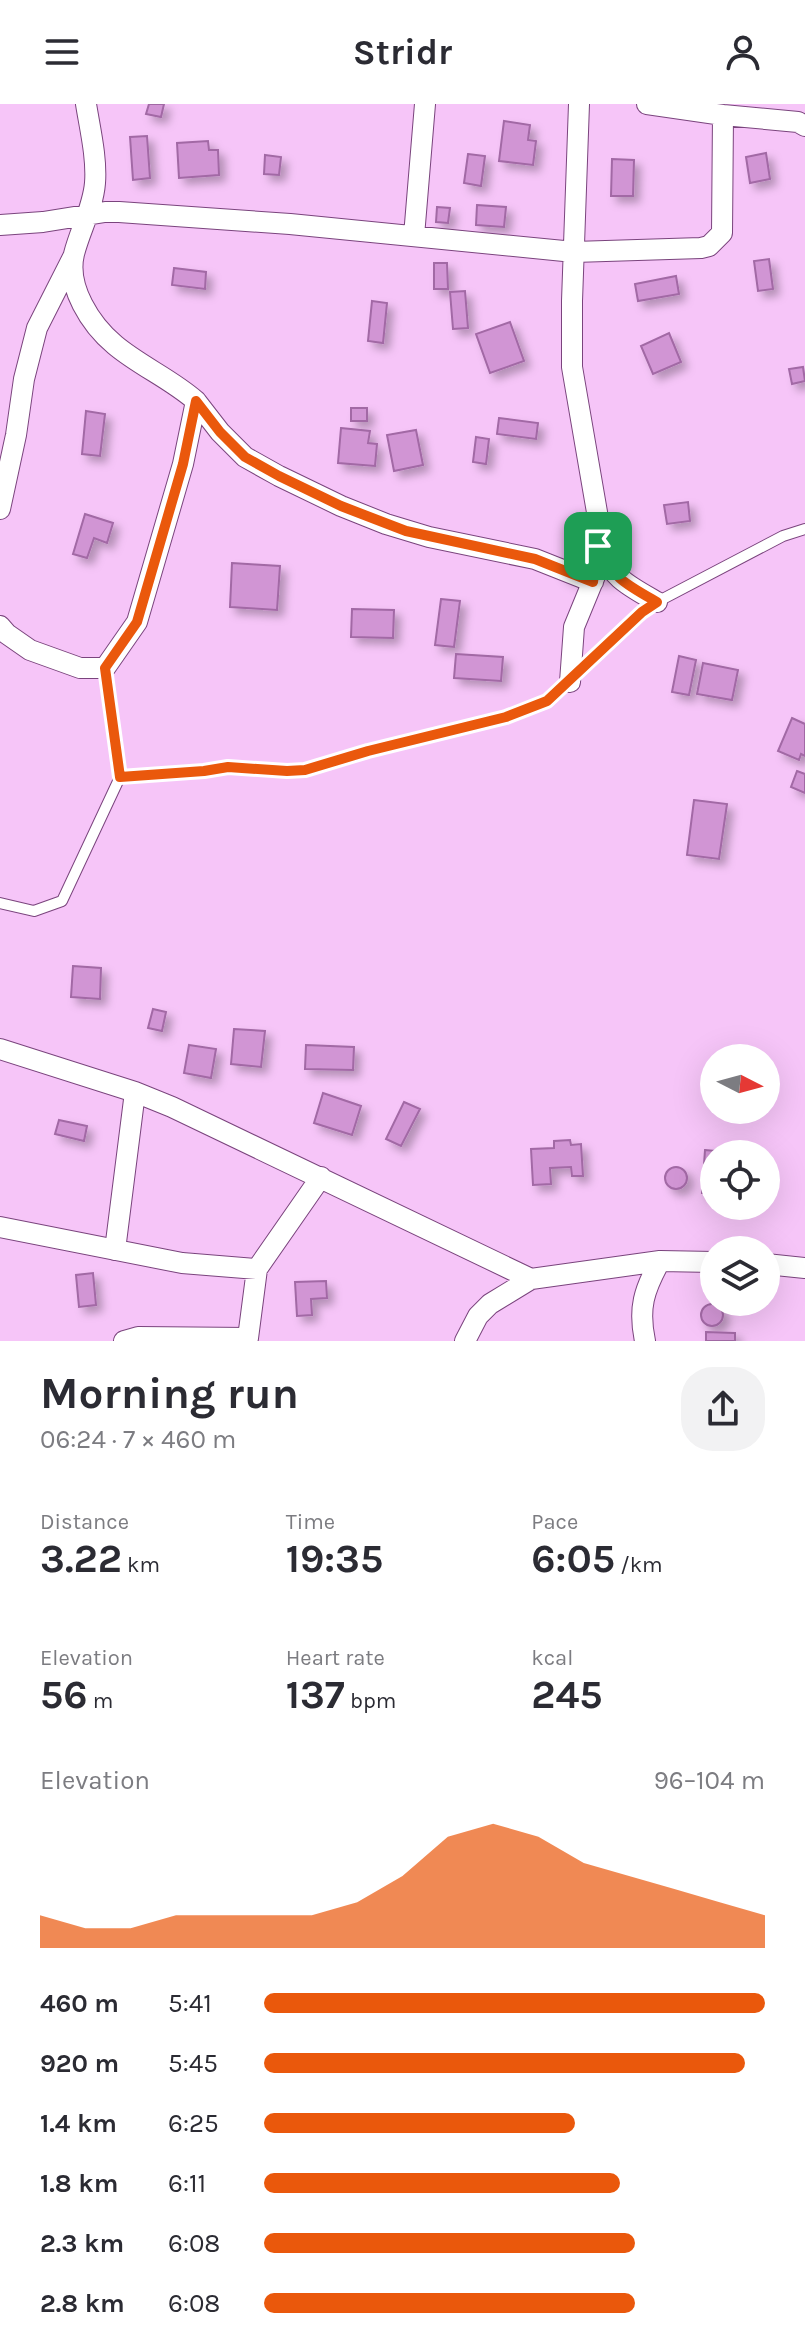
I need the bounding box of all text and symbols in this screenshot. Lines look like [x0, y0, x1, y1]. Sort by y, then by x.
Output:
icon: menu [40, 30, 84, 74]
icon: person [721, 30, 765, 74]
text: Stridr [353, 31, 452, 73]
pin [564, 512, 632, 580]
icon: arrive [576, 524, 620, 568]
north arrow [700, 1044, 780, 1124]
map controls [700, 1044, 780, 1316]
button: locate [700, 1140, 780, 1220]
button: layers [700, 1236, 780, 1316]
button: share [681, 1367, 765, 1451]
text: Morning run [40, 1368, 299, 1419]
text: 06:24 · 7 × 460 m [40, 1424, 236, 1455]
text: Distance [40, 1509, 129, 1535]
text: Time [286, 1509, 335, 1535]
text: Pace [531, 1509, 578, 1535]
text: 3.22 [40, 1535, 122, 1582]
text: 19:35 [286, 1535, 383, 1582]
text: 6:05 [531, 1535, 615, 1582]
text: km [122, 1552, 160, 1578]
text: /km [615, 1552, 663, 1578]
text: Elevation [40, 1645, 133, 1671]
text: Heart rate [286, 1645, 385, 1671]
text: kcal [531, 1645, 573, 1671]
text: 56 [40, 1671, 88, 1718]
text: 137 [286, 1671, 345, 1718]
text: 245 [531, 1671, 603, 1718]
text: m [88, 1688, 113, 1714]
text: bpm [345, 1688, 396, 1714]
text: Elevation [40, 1765, 150, 1796]
text: 96–104 m [654, 1765, 765, 1796]
text: 460 m [40, 1988, 119, 2019]
text: 5:41 [168, 1988, 212, 2019]
text: 920 m [40, 2048, 119, 2079]
text: 5:45 [168, 2048, 218, 2079]
text: 1.4 km [40, 2108, 117, 2139]
text: 6:25 [168, 2108, 219, 2139]
text: 1.8 km [40, 2168, 118, 2199]
text: 6:11 [168, 2168, 206, 2199]
text: 2.3 km [40, 2228, 124, 2259]
text: 6:08 [168, 2228, 220, 2259]
text: 2.8 km [40, 2288, 125, 2319]
text: 6:08 [168, 2288, 220, 2319]

